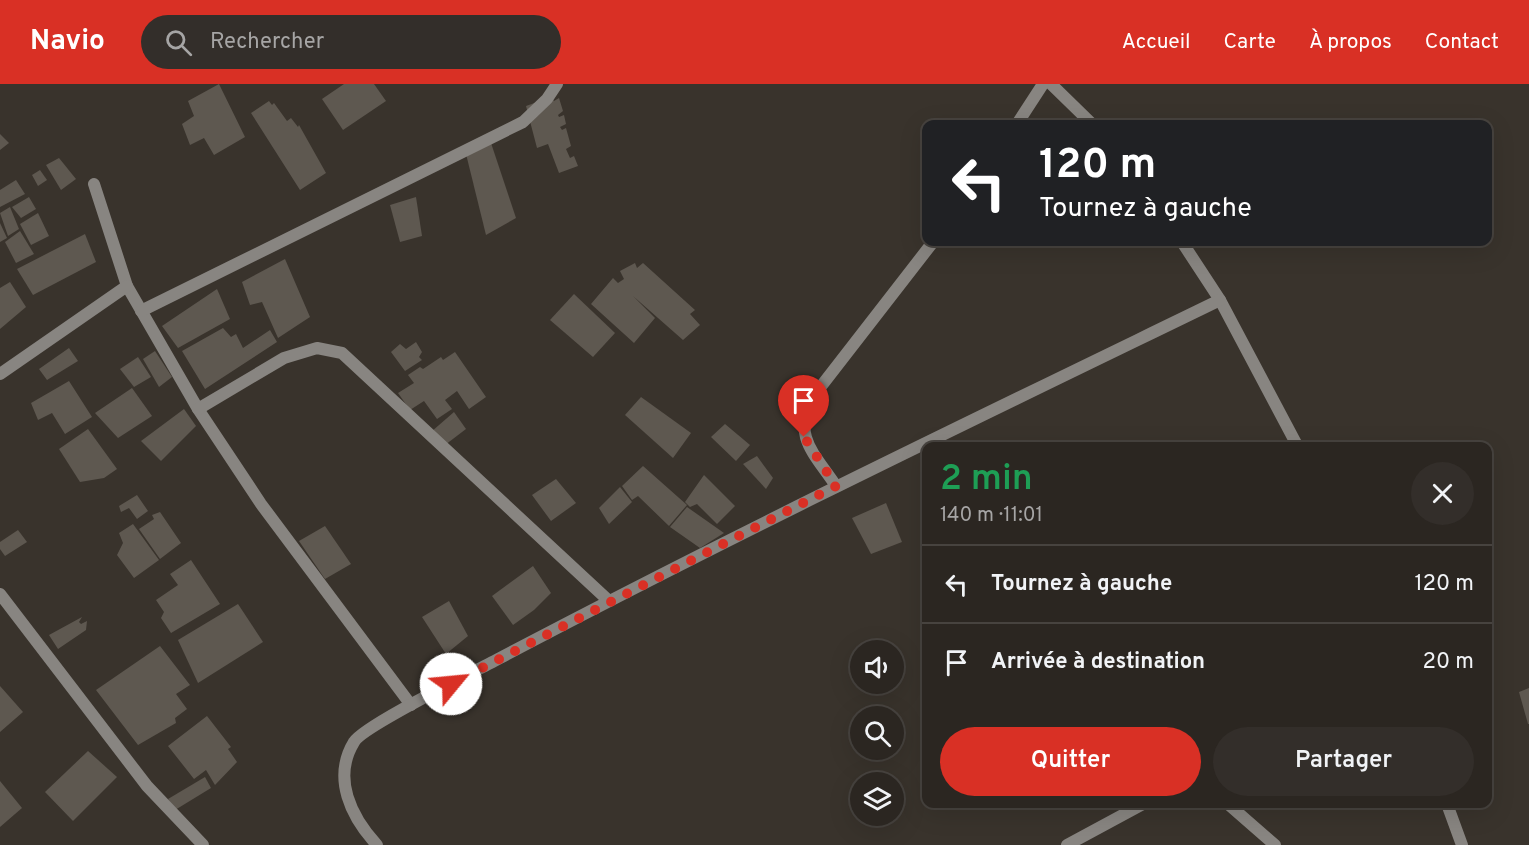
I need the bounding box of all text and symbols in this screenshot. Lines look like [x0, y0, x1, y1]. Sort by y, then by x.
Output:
search box [141, 15, 561, 69]
text: Navio [30, 24, 105, 60]
icon: search [162, 26, 195, 59]
text: Rechercher [210, 29, 324, 56]
text: Accueil [1122, 29, 1191, 56]
text: Carte [1224, 29, 1276, 56]
text: À propos [1309, 29, 1392, 56]
text: Contact [1425, 29, 1499, 56]
text: 120 m [1039, 140, 1156, 193]
icon: left [940, 144, 1018, 222]
text: Tournez à gauche [1039, 192, 1252, 226]
pin [778, 375, 829, 437]
icon: arrive [787, 384, 820, 417]
text: 2 min [940, 457, 1033, 503]
button: close [1411, 462, 1474, 525]
text: 140 m · 11:01 [940, 503, 1043, 529]
icon: left [940, 568, 973, 601]
text: Tournez à gauche [991, 571, 1172, 598]
text: 120 m [1414, 571, 1474, 598]
map controls [850, 640, 904, 826]
button: sound [850, 640, 904, 694]
icon: arrive [940, 646, 973, 679]
text: Arrivée à destination [991, 649, 1205, 676]
text: 20 m [1423, 649, 1474, 676]
position arrow [419, 652, 483, 716]
button: search [850, 706, 904, 760]
button: Quitter [940, 727, 1201, 796]
button: Partager [1213, 727, 1474, 796]
button: layers [850, 772, 904, 826]

